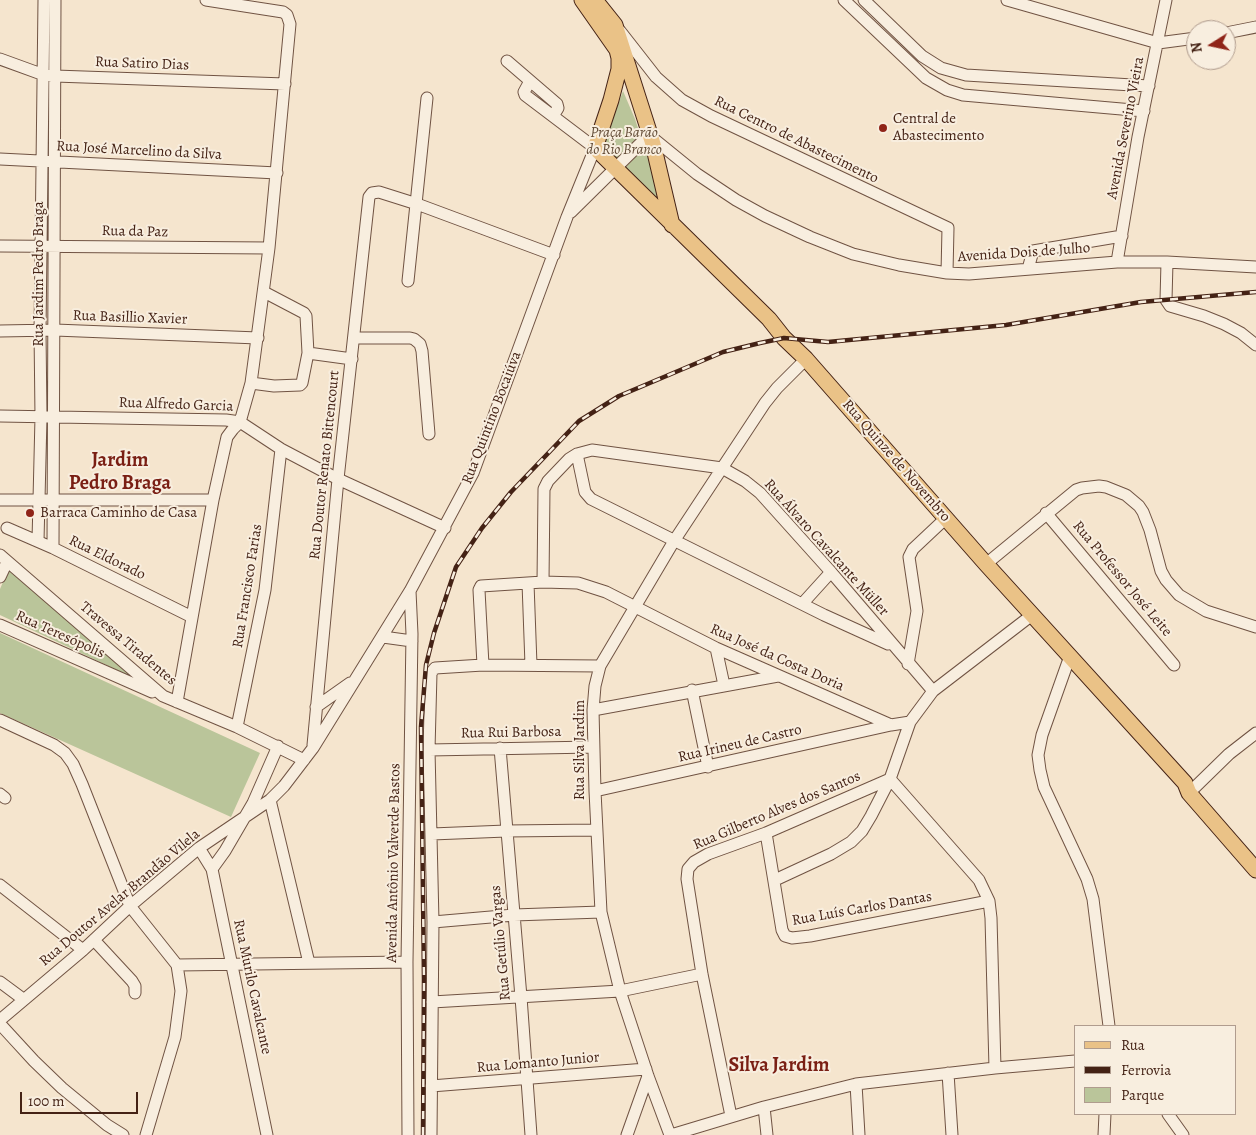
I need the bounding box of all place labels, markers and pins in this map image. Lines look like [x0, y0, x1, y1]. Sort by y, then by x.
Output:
place label: Central de Abastecimento [893, 110, 984, 145]
marker: Central de Abastecimento [877, 122, 889, 134]
place label: Barraca Caminho de Casa [40, 504, 197, 522]
marker: Barraca Caminho de Casa [24, 507, 36, 519]

